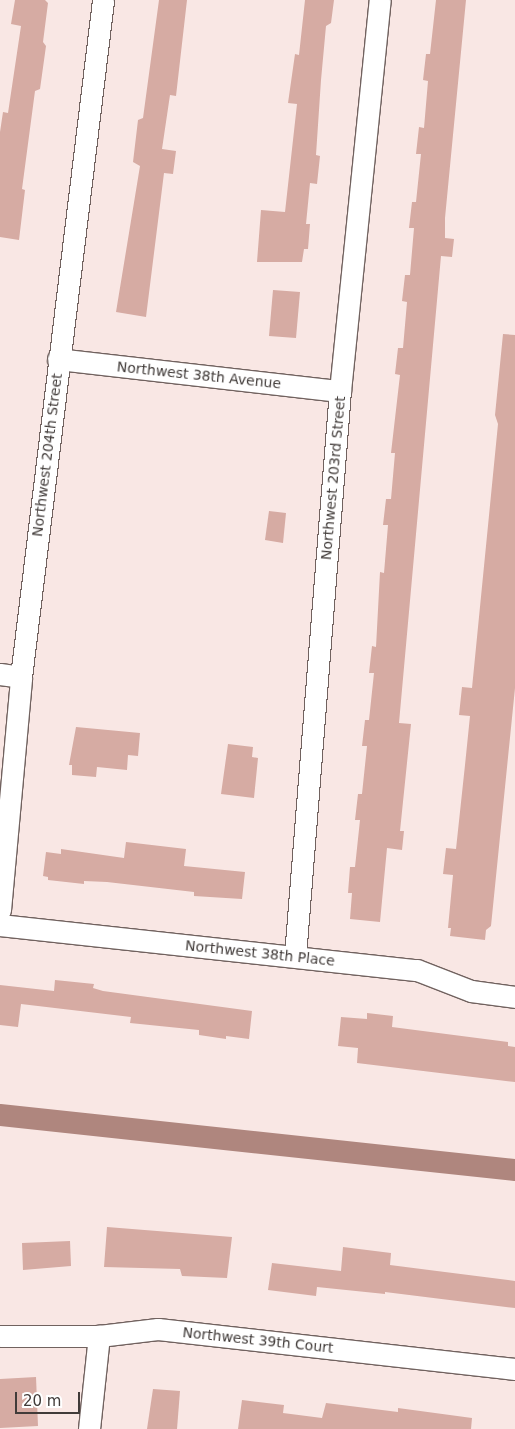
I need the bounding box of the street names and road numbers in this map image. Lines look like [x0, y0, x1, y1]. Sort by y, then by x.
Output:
street label: Northwest 38th Avenue [116, 358, 282, 392]
street label: Northwest 204th Street [29, 372, 65, 538]
street label: Northwest 203rd Street [317, 395, 349, 561]
street label: Northwest 38th Place [184, 937, 336, 969]
street label: Northwest 39th Court [182, 1324, 334, 1356]

